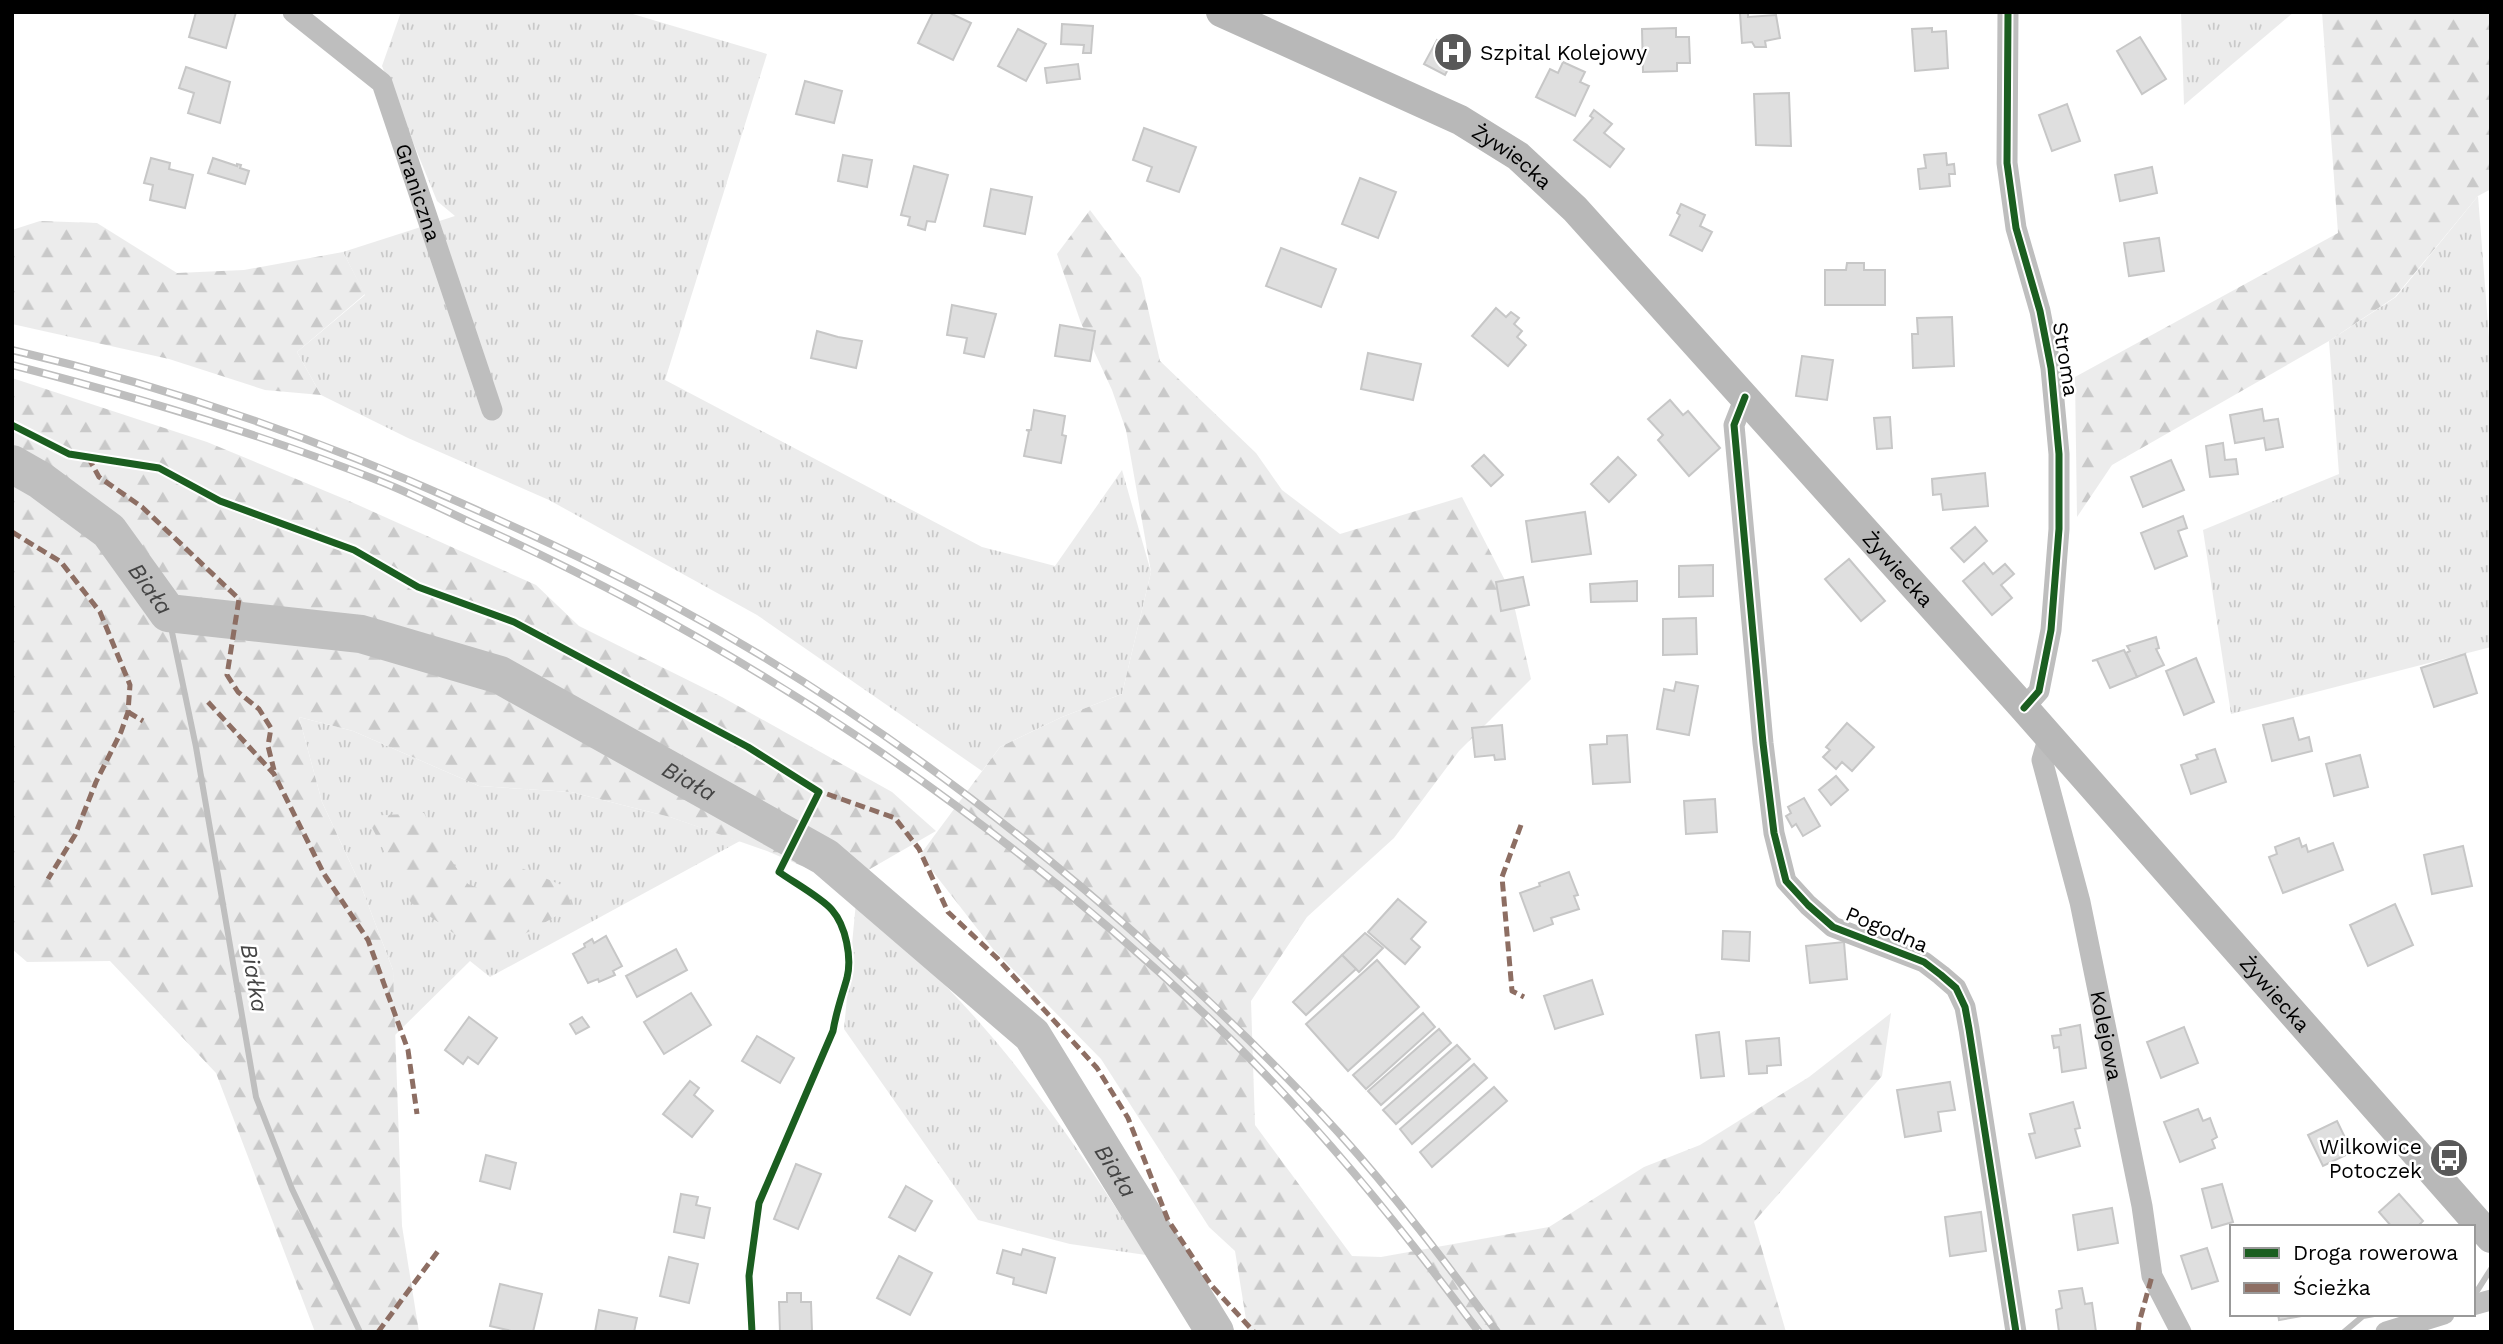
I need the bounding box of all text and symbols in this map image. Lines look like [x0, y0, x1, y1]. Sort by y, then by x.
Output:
hospital icon: Szpital Kolejowy [1432, 31, 1474, 73]
place label: Szpital Kolejowy [1480, 40, 1647, 65]
street label: Żywiecka [1468, 118, 1558, 194]
street label: Graniczna [391, 140, 447, 245]
street label: Stroma [2048, 320, 2084, 398]
street label: Żywiecka [1858, 525, 1939, 612]
water label: Biała [123, 557, 178, 620]
water label: Biała [658, 755, 721, 807]
street label: Pogodna [1842, 900, 1932, 958]
water label: Białka [235, 942, 273, 1014]
street label: Żywiecka [2235, 950, 2316, 1037]
street label: Kolejowa [2086, 988, 2129, 1083]
place label: Wilkowice Potoczek [2319, 1134, 2422, 1183]
bus stop icon: Wilkowice Potoczek [2428, 1137, 2470, 1179]
water label: Biała [1089, 1139, 1142, 1202]
legend [2230, 1225, 2475, 1316]
text: Droga rowerowa [2293, 1240, 2458, 1265]
text: Ścieżka [2293, 1275, 2371, 1300]

